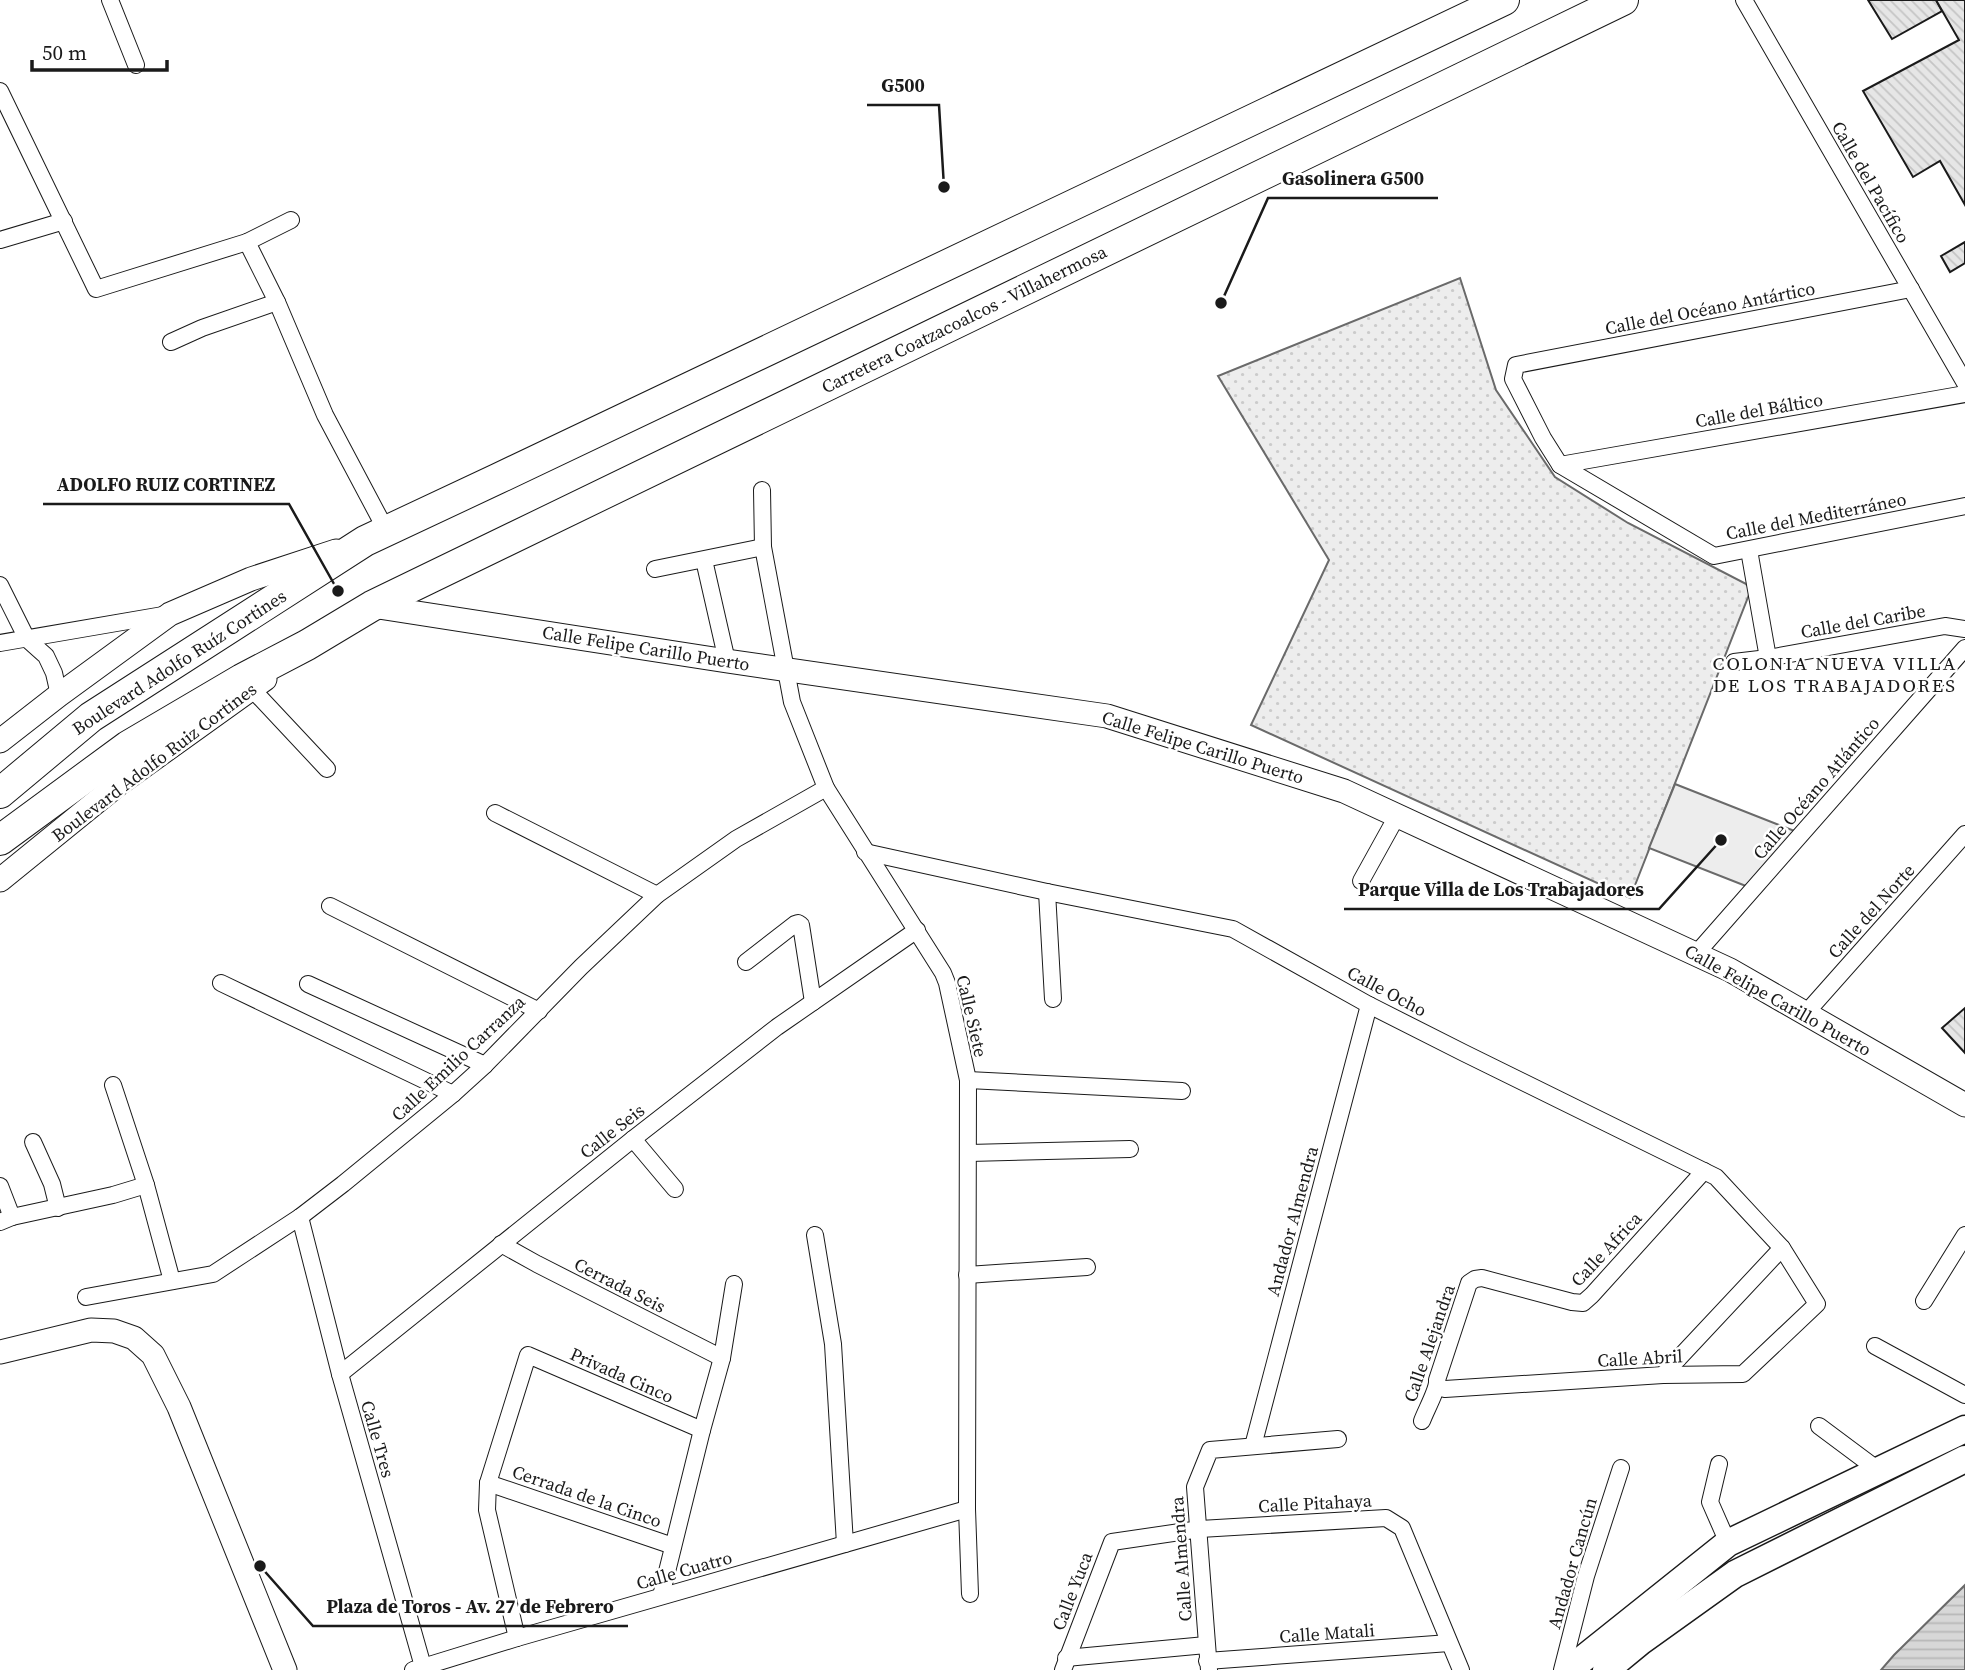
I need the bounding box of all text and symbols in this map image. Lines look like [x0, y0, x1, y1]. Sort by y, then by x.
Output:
scale bar [32, 28, 166, 72]
text: 50 m [42, 38, 87, 67]
callout: G500 [867, 65, 939, 105]
text: G500 [881, 72, 925, 98]
street label: Calle del Pacífico [1826, 116, 1916, 248]
callout: Gasolinera G500 [1268, 158, 1438, 198]
text: Gasolinera G500 [1282, 165, 1424, 191]
street label: Carretera Coatzacoalcos - Villahermosa [817, 238, 1112, 399]
street label: Calle del Océano Antártico [1603, 275, 1817, 341]
street label: Calle del Báltico [1693, 386, 1825, 434]
callout: ADOLFO RUIZ CORTINEZ [43, 464, 289, 504]
text: ADOLFO RUIZ CORTINEZ [57, 471, 275, 497]
street label: Calle del Mediterráneo [1724, 486, 1908, 546]
street label: Boulevard Adolfo Ruíz Cortines [67, 583, 291, 741]
street label: Calle del Caribe [1799, 598, 1927, 644]
street label: Calle Felipe Carillo Puerto [540, 619, 752, 677]
district label: COLONIA NUEVA VILLA DE LOS TRABAJADORES [1713, 650, 1957, 698]
street label: Boulevard Adolfo Ruiz Cortines [46, 676, 262, 847]
street label: Calle Felipe Carillo Puerto [1099, 704, 1307, 790]
street label: Calle Océano Atlántico [1747, 711, 1885, 865]
street label: Calle del Norte [1822, 858, 1920, 964]
callout: Parque Villa de Los Trabajadores [1344, 869, 1659, 909]
text: Parque Villa de Los Trabajadores [1358, 876, 1644, 902]
street label: Calle Felipe Carillo Puerto [1680, 938, 1876, 1062]
street label: Calle Ocho [1343, 960, 1431, 1022]
street label: Calle Siete [950, 973, 994, 1059]
street label: Calle Emilio Carranza [386, 989, 531, 1127]
street label: Calle Seis [574, 1098, 650, 1164]
street label: Andador Almendra [1260, 1142, 1324, 1299]
street label: Calle Africa [1565, 1206, 1648, 1292]
street label: Cerrada Seis [570, 1251, 670, 1319]
street label: Calle Alejandra [1397, 1280, 1461, 1405]
street label: Privada Cinco [566, 1341, 678, 1409]
street label: Calle Abril [1597, 1343, 1683, 1373]
street label: Calle Tres [355, 1398, 401, 1481]
street label: Cerrada de la Cinco [509, 1459, 665, 1533]
street label: Calle Pitahaya [1258, 1487, 1373, 1518]
street label: Andador Cancún [1541, 1494, 1603, 1632]
street label: Calle Almendra [1164, 1495, 1198, 1622]
street label: Calle Cuatro [633, 1544, 735, 1596]
street label: Calle Yuca [1046, 1547, 1099, 1634]
callout: Plaza de Toros - Av. 27 de Febrero [313, 1586, 628, 1626]
text: Plaza de Toros - Av. 27 de Febrero [326, 1593, 614, 1619]
street label: Calle Matali [1279, 1617, 1375, 1649]

